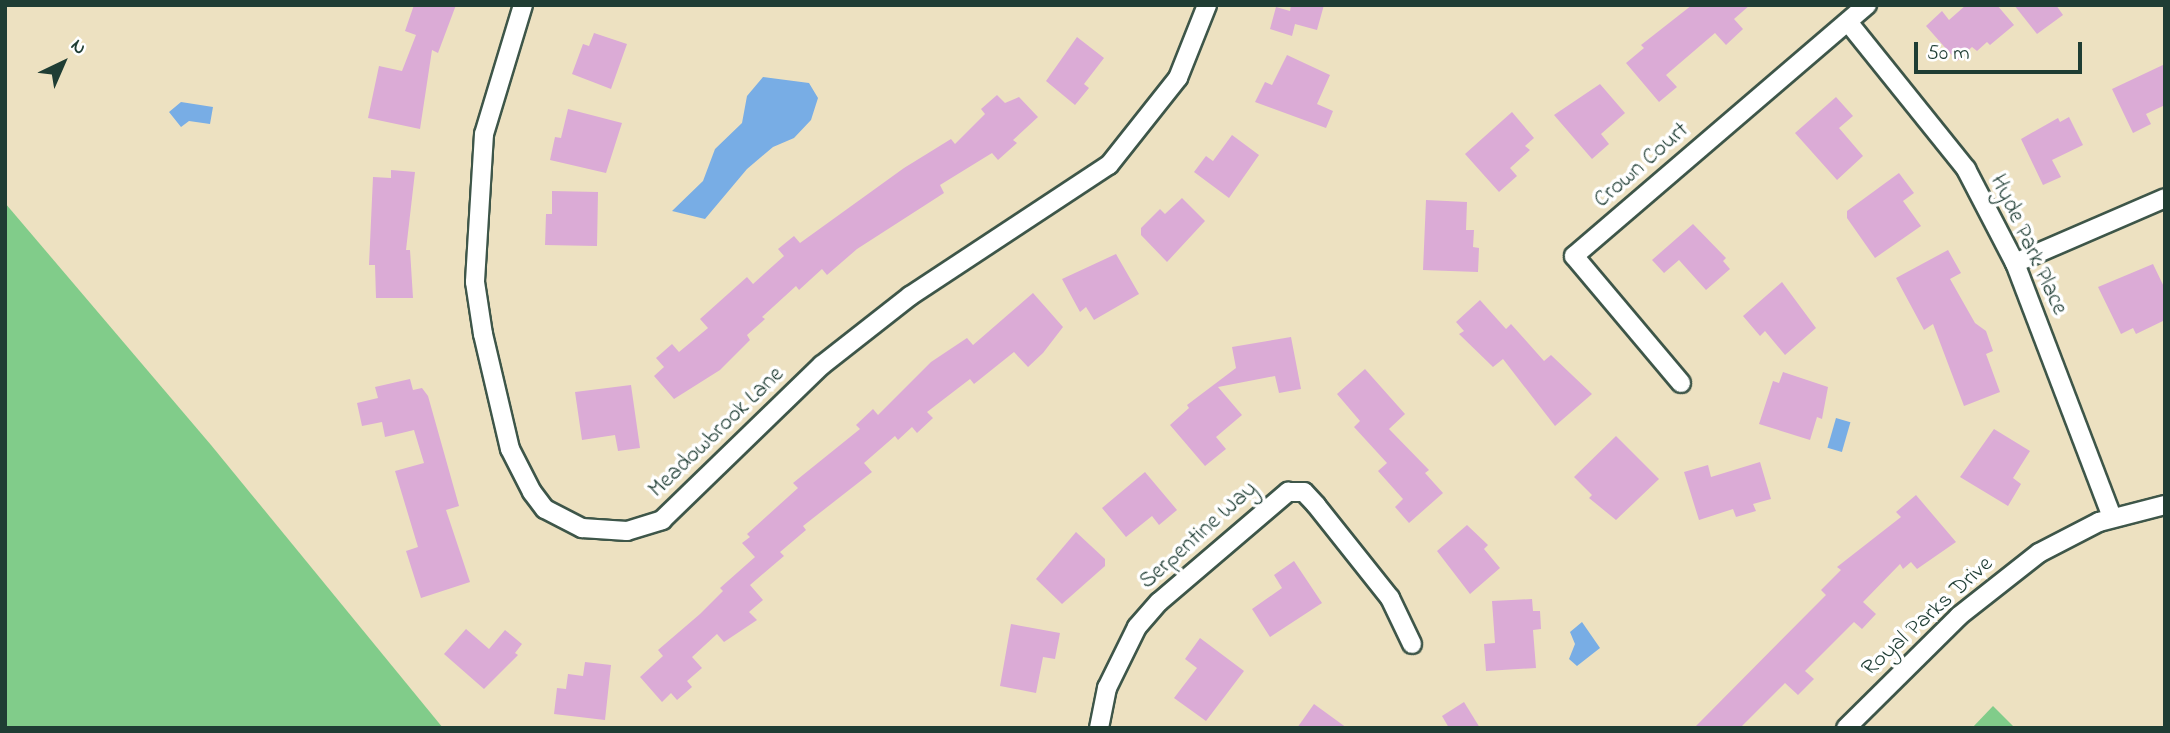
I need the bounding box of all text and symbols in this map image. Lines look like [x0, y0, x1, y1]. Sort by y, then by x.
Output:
north arrow [28, 28, 98, 98]
scale bar [1918, 28, 2086, 72]
text: N [64, 33, 92, 62]
text: 50 m [1927, 39, 1970, 69]
street label: Crown Court [1589, 117, 1695, 215]
street label: Hyde Park Place [1983, 170, 2073, 320]
street label: Meadowbrook Lane [644, 362, 790, 504]
street label: Serpentine Way [1135, 476, 1263, 596]
street label: Royal Parks Drive [1857, 551, 1999, 683]

